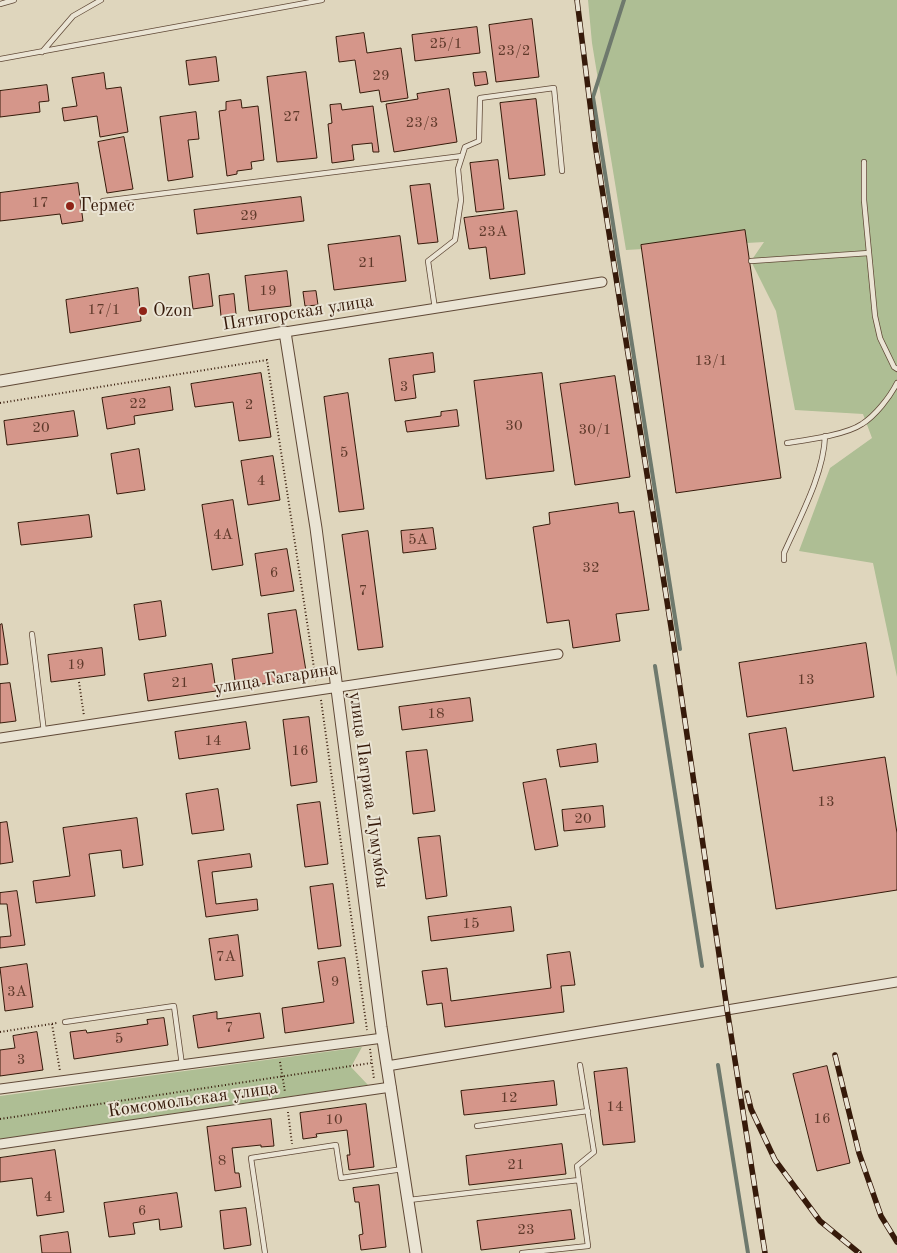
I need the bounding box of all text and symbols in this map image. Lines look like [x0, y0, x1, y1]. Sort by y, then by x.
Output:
house number: 25/1 [430, 35, 462, 53]
house number: 23/2 [498, 42, 530, 60]
house number: 29 [372, 67, 390, 85]
house number: 27 [283, 108, 301, 126]
house number: 23/3 [406, 114, 438, 132]
house number: 17 [31, 194, 49, 212]
place label: Гермес [80, 195, 135, 217]
marker: Гермес [64, 200, 76, 212]
house number: 29 [240, 207, 258, 225]
house number: 23А [479, 223, 507, 241]
house number: 21 [358, 254, 376, 272]
house number: 19 [259, 282, 277, 300]
street label: Пятигорская улица [221, 290, 375, 336]
place label: Ozon [153, 300, 192, 322]
house number: 17/1 [88, 301, 120, 319]
marker: Ozon [137, 305, 149, 317]
house number: 13/1 [695, 352, 727, 370]
house number: 3 [400, 378, 408, 396]
house number: 22 [129, 395, 147, 413]
house number: 2 [245, 396, 253, 414]
house number: 30 [505, 417, 523, 435]
house number: 20 [32, 419, 50, 437]
house number: 30/1 [579, 421, 611, 439]
house number: 5 [340, 444, 348, 462]
house number: 4 [257, 472, 265, 490]
house number: 4А [213, 526, 233, 544]
house number: 5А [408, 531, 428, 549]
house number: 32 [582, 559, 600, 577]
house number: 6 [270, 564, 278, 582]
house number: 7 [359, 582, 367, 600]
house number: 19 [67, 656, 85, 674]
street label: улица Гагарина [213, 659, 339, 699]
house number: 13 [797, 671, 815, 689]
house number: 21 [171, 674, 189, 692]
street label: улица Патриса Лумумбы [344, 690, 392, 890]
house number: 18 [427, 705, 445, 723]
house number: 14 [204, 732, 222, 750]
house number: 16 [291, 742, 309, 760]
house number: 13 [817, 793, 835, 811]
house number: 20 [574, 810, 592, 828]
house number: 15 [462, 915, 480, 933]
house number: 7А [216, 948, 236, 966]
house number: 9 [331, 973, 339, 991]
house number: 3А [7, 983, 27, 1001]
house number: 7 [225, 1019, 233, 1037]
house number: 5 [115, 1030, 123, 1048]
house number: 3 [17, 1051, 25, 1069]
street label: Комсомольская улица [106, 1077, 280, 1123]
house number: 12 [500, 1089, 518, 1107]
house number: 14 [606, 1098, 624, 1116]
house number: 16 [813, 1110, 831, 1128]
house number: 10 [325, 1111, 343, 1129]
house number: 8 [218, 1152, 226, 1170]
house number: 21 [507, 1156, 525, 1174]
house number: 4 [44, 1188, 52, 1206]
house number: 6 [138, 1202, 146, 1220]
house number: 23 [517, 1221, 535, 1239]

